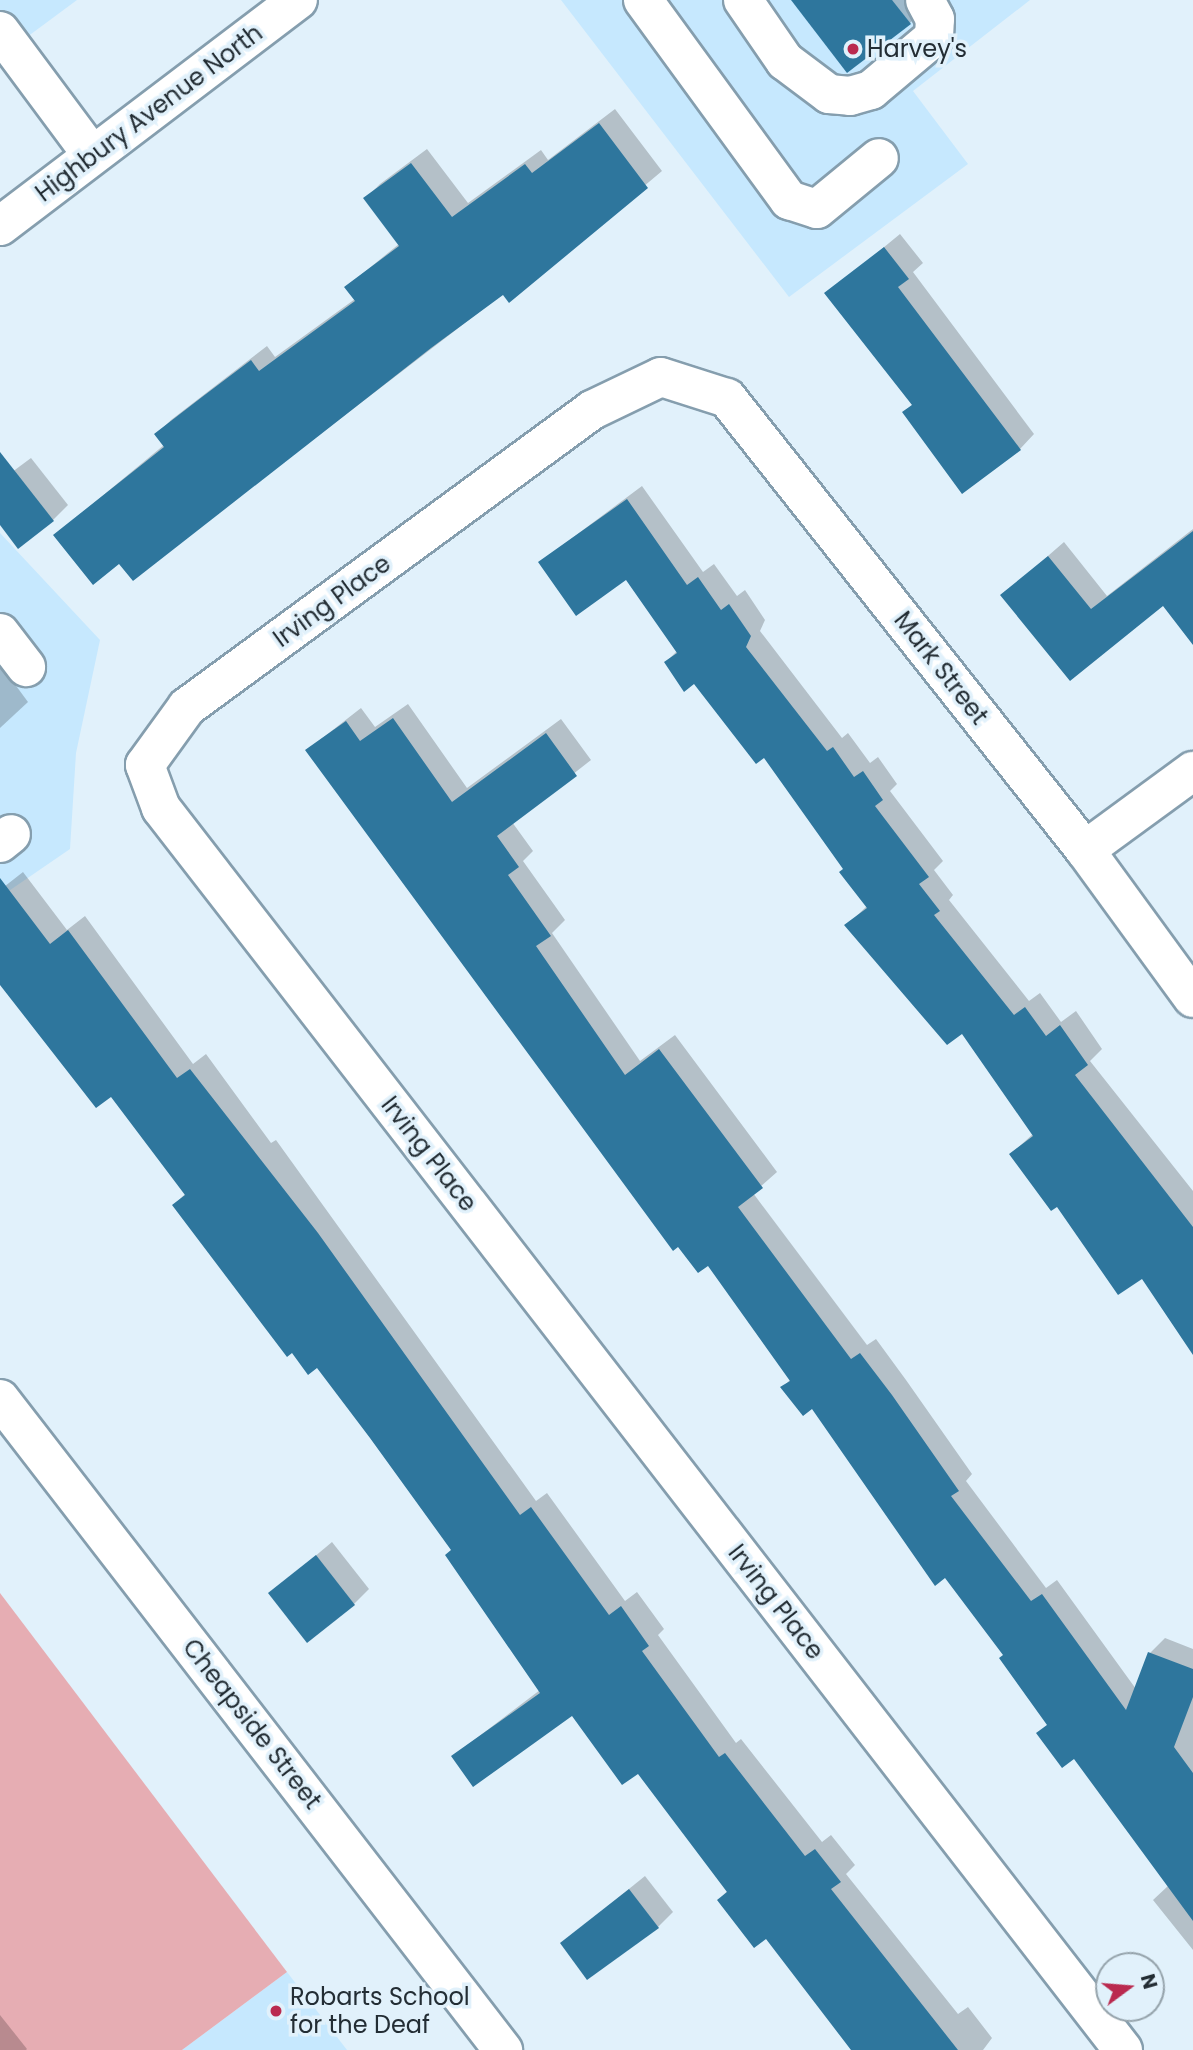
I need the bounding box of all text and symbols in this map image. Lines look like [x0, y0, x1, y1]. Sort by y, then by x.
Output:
street label: Highbury Avenue North [30, 18, 268, 208]
place label: Harvey's [867, 35, 967, 63]
marker: Harvey's [845, 41, 861, 57]
street label: Irving Place [268, 549, 396, 653]
street label: Mark Street [888, 606, 994, 730]
street label: Irving Place [375, 1091, 483, 1217]
street label: Irving Place [722, 1539, 830, 1665]
street label: Cheapside Street [177, 1633, 327, 1815]
north arrow [1095, 1952, 1165, 2022]
text: N [1134, 1971, 1164, 1992]
place label: Robarts School for the Deaf [290, 1983, 470, 2039]
marker: Robarts School for the Deaf [268, 2003, 284, 2019]

